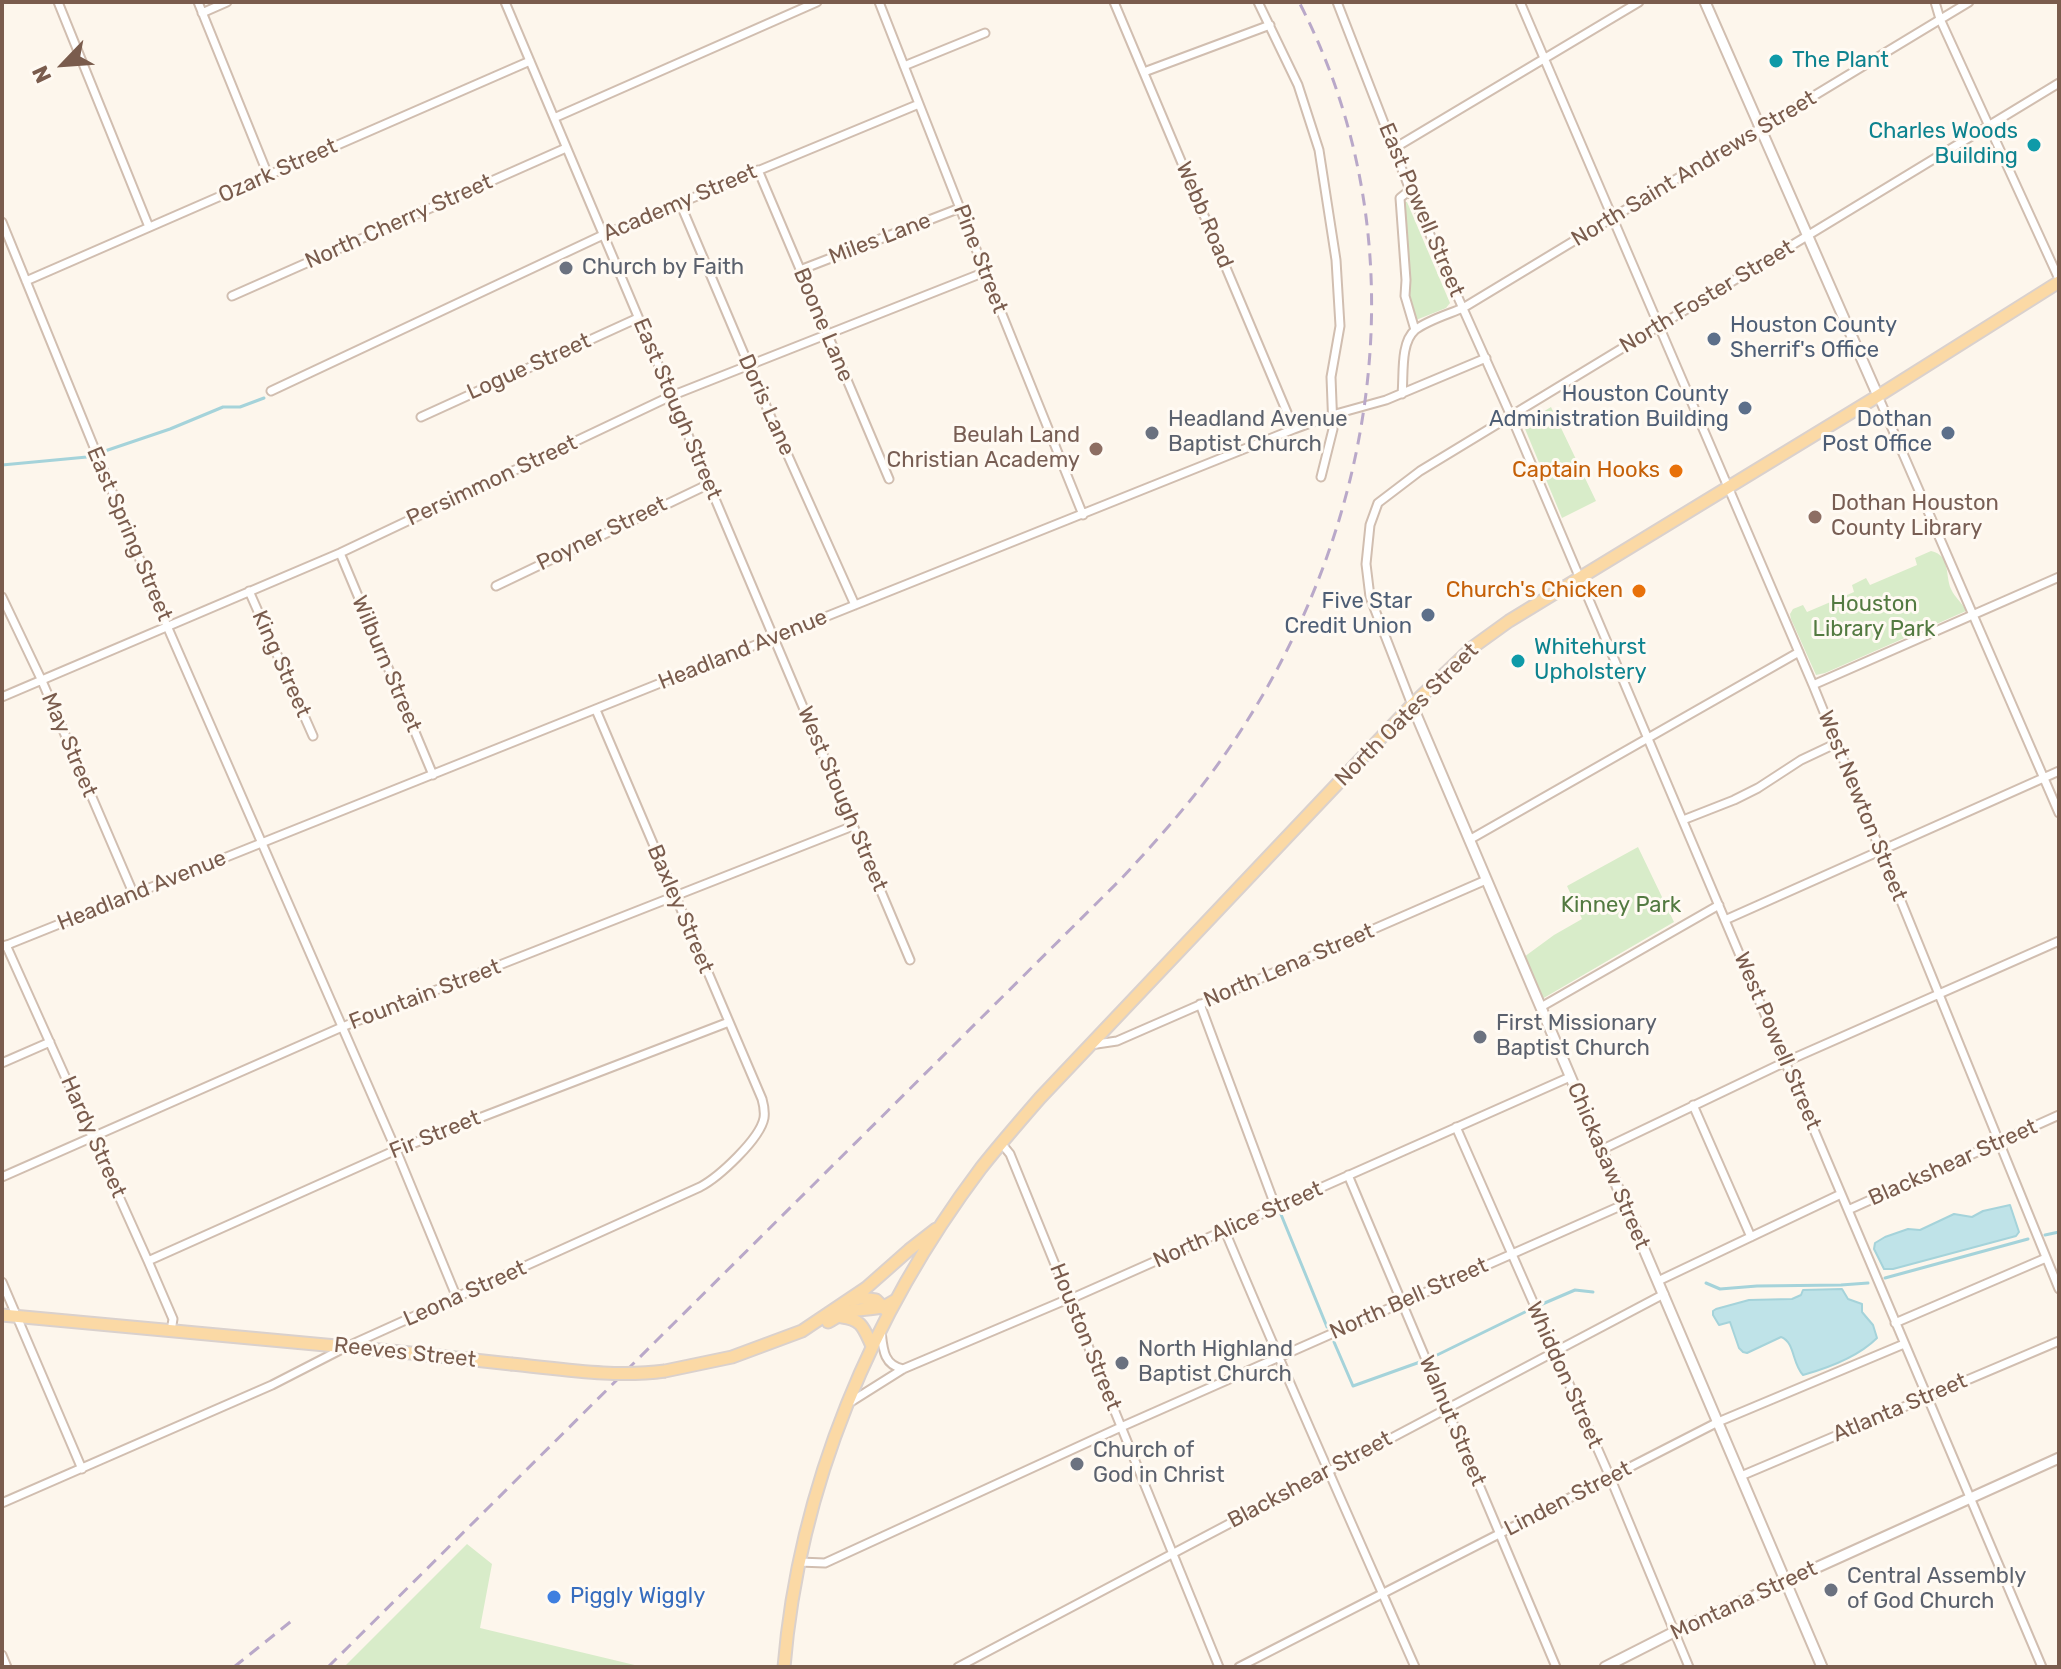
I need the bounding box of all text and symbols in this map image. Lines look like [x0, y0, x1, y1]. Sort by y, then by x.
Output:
north arrow [24, 24, 104, 104]
place label: The Plant [1792, 48, 1889, 74]
marker: The Plant [1767, 52, 1785, 70]
text: N [26, 61, 57, 87]
street label: North Saint Andrews Street [1567, 85, 1821, 253]
street label: East Powell Street [1372, 119, 1470, 301]
place label: Charles Woods Building [1868, 119, 2018, 170]
street label: Ozark Street [215, 133, 341, 209]
marker: Charles Woods Building [2025, 136, 2043, 154]
street label: Webb Road [1170, 158, 1238, 272]
street label: Academy Street [599, 159, 761, 247]
street label: North Cherry Street [301, 169, 497, 275]
street label: Pine Street [947, 201, 1013, 317]
street label: Miles Lane [825, 207, 935, 271]
street label: North Foster Street [1615, 235, 1799, 359]
place label: Church by Faith [582, 255, 744, 281]
marker: Church by Faith [557, 259, 575, 277]
street label: Boone Lane [787, 264, 859, 386]
place label: Houston County Sherrif's Office [1730, 313, 1897, 364]
street label: East Stough Street [627, 314, 727, 504]
street label: Logue Street [463, 328, 595, 406]
marker: Houston County Sherrif's Office [1705, 330, 1723, 348]
street label: Doris Lane [732, 350, 800, 460]
place label: Houston County Administration Building [1489, 382, 1729, 434]
marker: Houston County Administration Building [1736, 399, 1754, 417]
place label: Headland Avenue Baptist Church [1168, 407, 1348, 458]
place label: Dothan Post Office [1822, 407, 1932, 458]
place label: Beulah Land Christian Academy [887, 423, 1080, 474]
marker: Headland Avenue Baptist Church [1143, 424, 1161, 442]
marker: Dothan Post Office [1939, 424, 1957, 442]
street label: Persimmon Street [402, 430, 582, 532]
marker: Beulah Land Christian Academy [1087, 440, 1105, 458]
street label: East Spring Street [80, 443, 178, 625]
place label: Captain Hooks [1512, 458, 1660, 484]
marker: Captain Hooks [1667, 462, 1685, 480]
street label: Poyner Street [533, 491, 671, 577]
place label: Dothan Houston County Library [1831, 491, 1999, 542]
marker: Dothan Houston County Library [1806, 508, 1824, 526]
place label: Church's Chicken [1446, 578, 1623, 604]
marker: Church's Chicken [1630, 582, 1648, 600]
place label: Five Star Credit Union [1284, 589, 1412, 640]
street label: Wilburn Street [345, 592, 427, 736]
park label: Houston Library Park [1813, 592, 1935, 644]
street label: Headland Avenue [655, 604, 831, 696]
marker: Five Star Credit Union [1419, 606, 1437, 624]
street label: King Street [246, 607, 316, 721]
place label: Whitehurst Upholstery [1534, 635, 1647, 686]
street label: North Oates Street [1330, 638, 1484, 792]
marker: Whitehurst Upholstery [1509, 652, 1527, 670]
street label: May Street [35, 689, 103, 801]
street label: West Stough Street [791, 703, 893, 895]
street label: West Newton Street [1812, 707, 1912, 905]
street label: Baxley Street [641, 841, 719, 977]
street label: Headland Avenue [54, 845, 230, 937]
park label: Kinney Park [1561, 893, 1681, 919]
street label: North Lena Street [1200, 918, 1378, 1014]
street label: West Powell Street [1728, 948, 1826, 1134]
street label: Fountain Street [346, 954, 504, 1036]
place label: First Missionary Baptist Church [1496, 1011, 1657, 1062]
marker: First Missionary Baptist Church [1471, 1028, 1489, 1046]
street label: Hardy Street [54, 1072, 132, 1202]
street label: Chickasaw Street [1561, 1079, 1655, 1253]
street label: Fir Street [386, 1105, 484, 1165]
street label: Blackshear Street [1865, 1114, 2041, 1212]
street label: North Alice Street [1149, 1176, 1327, 1274]
street label: North Bell Street [1326, 1252, 1492, 1346]
street label: Leona Street [400, 1255, 530, 1333]
street label: Houston Street [1043, 1260, 1127, 1414]
street label: Whiddon Street [1520, 1298, 1608, 1452]
street label: Reeves Street [333, 1332, 477, 1374]
place label: North Highland Baptist Church [1138, 1337, 1293, 1388]
street label: Walnut Street [1413, 1352, 1491, 1490]
marker: North Highland Baptist Church [1113, 1354, 1131, 1372]
street label: Atlanta Street [1829, 1368, 1971, 1448]
street label: Blackshear Street [1223, 1426, 1397, 1534]
place label: Church of God in Christ [1093, 1438, 1225, 1490]
marker: Church of God in Christ [1068, 1455, 1086, 1473]
street label: Linden Street [1500, 1456, 1636, 1542]
street label: Montana Street [1667, 1556, 1821, 1646]
place label: Central Assembly of God Church [1847, 1564, 2026, 1616]
marker: Central Assembly of God Church [1822, 1581, 1840, 1599]
place label: Piggly Wiggly [570, 1584, 705, 1610]
marker: Piggly Wiggly [545, 1588, 563, 1606]

